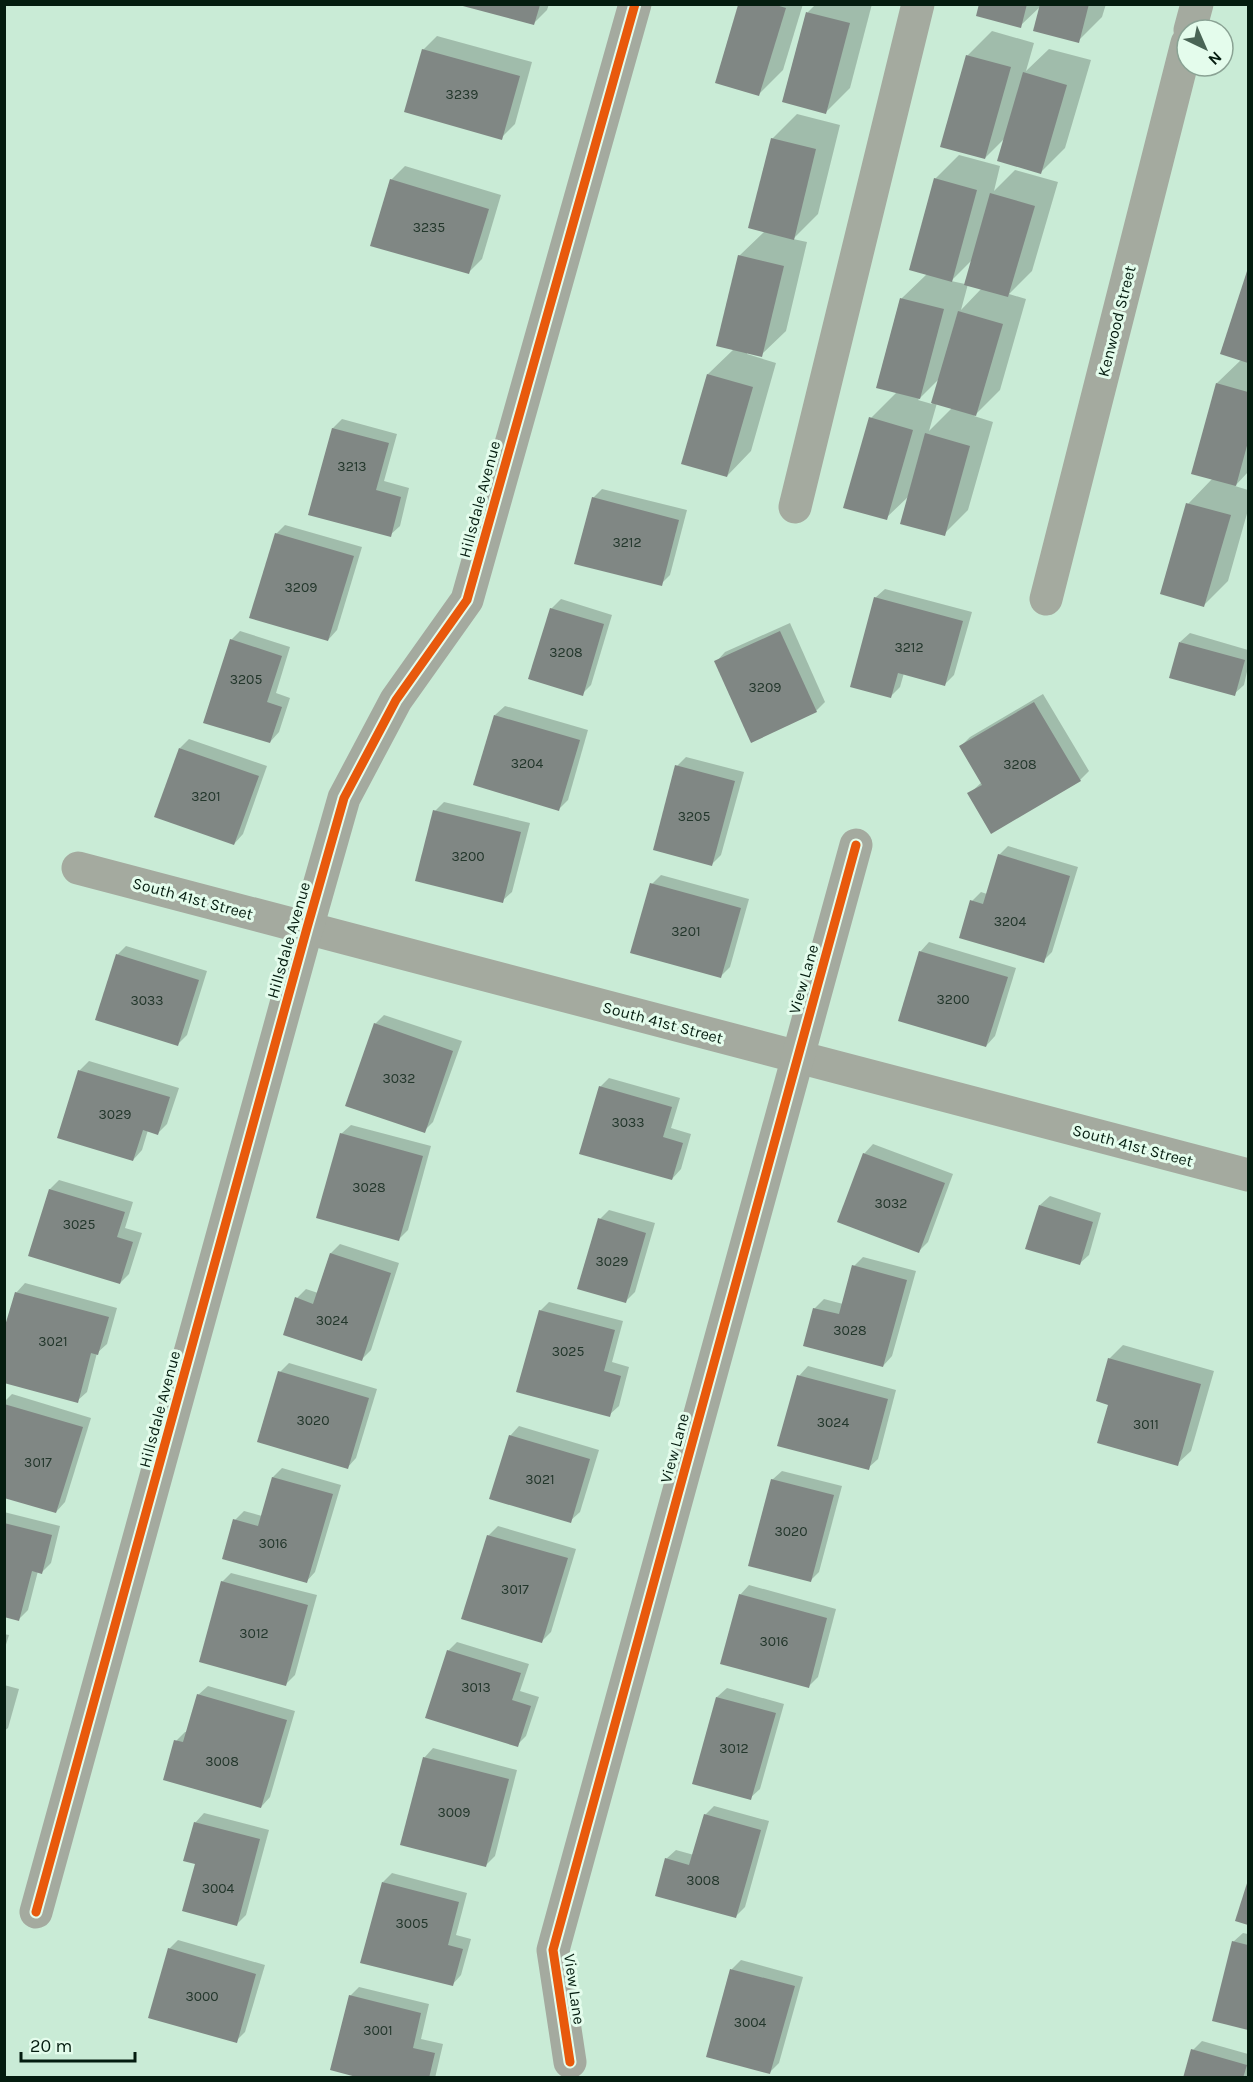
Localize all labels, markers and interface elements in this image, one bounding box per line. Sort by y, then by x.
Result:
north arrow [1175,18,1235,78]
text: N [1204,48,1226,69]
house number: 3239 [446,86,478,103]
house number: 3235 [413,219,445,236]
street label: Kenwood Street [1093,264,1139,379]
street label: Hillsdale Avenue [455,439,504,560]
house number: 3213 [337,458,367,475]
house number: 3212 [612,534,642,551]
house number: 3209 [285,579,317,596]
house number: 3212 [894,639,924,656]
house number: 3208 [549,644,583,661]
house number: 3205 [230,671,262,688]
house number: 3209 [749,679,781,696]
house number: 3204 [511,755,543,772]
house number: 3208 [1003,756,1037,773]
house number: 3201 [191,788,221,805]
house number: 3205 [678,808,710,825]
house number: 3200 [452,848,485,865]
street label: South 41st Street [131,873,255,924]
street label: Hillsdale Avenue [263,880,314,1001]
house number: 3204 [994,913,1026,930]
house number: 3201 [671,923,701,940]
street label: View Lane [784,942,822,1016]
house number: 3200 [937,991,970,1008]
house number: 3033 [130,992,164,1009]
street label: South 41st Street [601,997,725,1048]
house number: 3032 [383,1070,415,1087]
house number: 3029 [99,1106,131,1123]
house number: 3033 [611,1114,645,1131]
street label: South 41st Street [1071,1120,1195,1171]
house number: 3028 [352,1179,386,1196]
house number: 3032 [875,1195,907,1212]
house number: 3025 [63,1216,95,1233]
house number: 3029 [596,1253,628,1270]
house number: 3024 [316,1312,348,1329]
house number: 3028 [833,1322,867,1339]
house number: 3021 [38,1333,68,1350]
house number: 3025 [552,1343,584,1360]
street label: Hillsdale Avenue [135,1349,184,1470]
street label: View Lane [656,1411,693,1485]
house number: 3020 [297,1412,330,1429]
house number: 3024 [817,1414,849,1431]
house number: 3011 [1133,1416,1159,1433]
house number: 3017 [24,1454,52,1471]
house number: 3021 [525,1471,555,1488]
house number: 3020 [775,1523,808,1540]
house number: 3016 [258,1535,288,1552]
house number: 3017 [501,1581,529,1598]
house number: 3012 [239,1625,269,1642]
house number: 3016 [759,1633,789,1650]
house number: 3013 [461,1679,491,1696]
house number: 3012 [719,1740,749,1757]
house number: 3008 [205,1753,239,1770]
house number: 3009 [437,1804,471,1821]
house number: 3008 [686,1872,720,1889]
house number: 3004 [202,1880,235,1897]
house number: 3005 [396,1915,428,1932]
street label: View Lane [560,1952,589,2026]
house number: 3000 [185,1988,219,2005]
house number: 3004 [734,2014,767,2031]
house number: 3001 [363,2022,393,2039]
scale bar [21,2025,135,2063]
text: 20 m [30,2035,72,2057]

